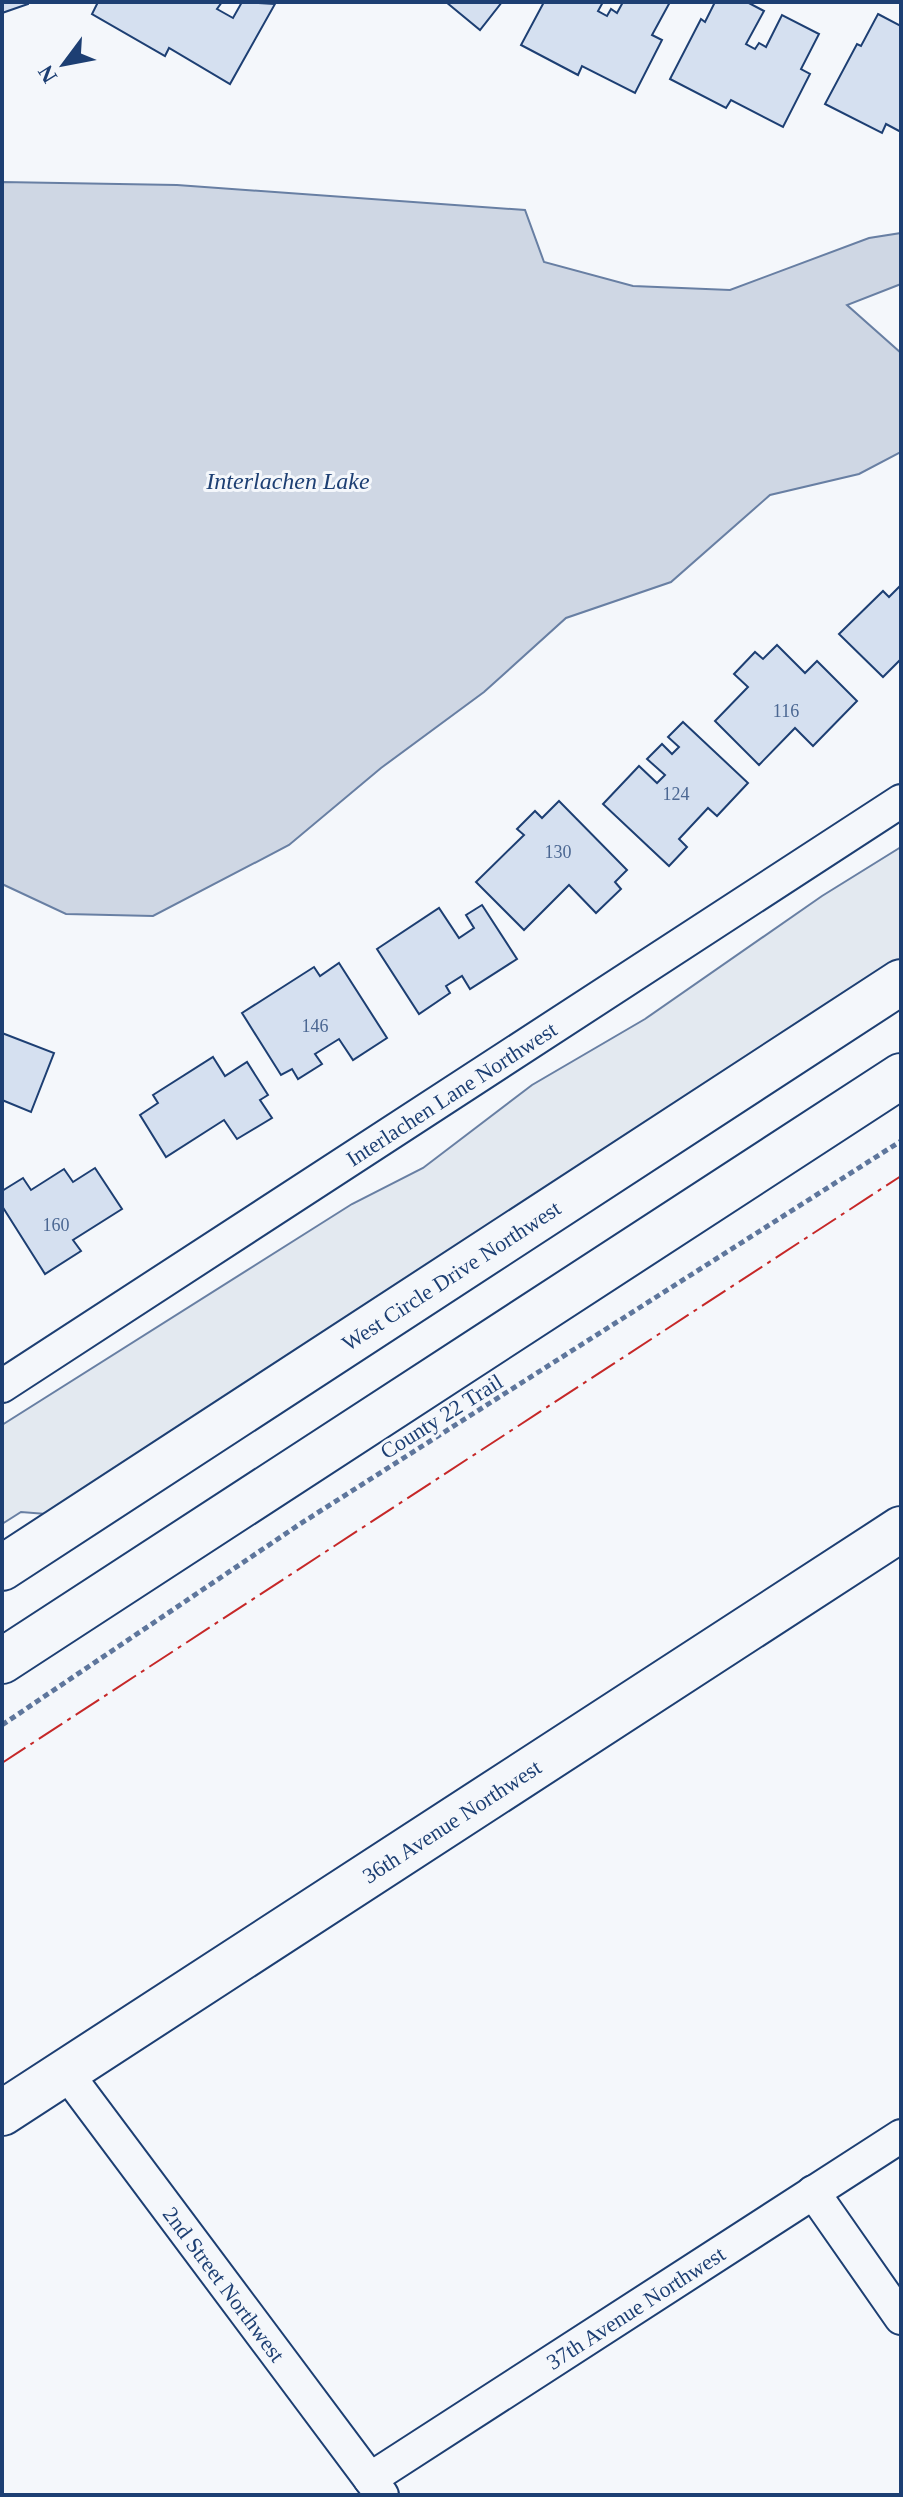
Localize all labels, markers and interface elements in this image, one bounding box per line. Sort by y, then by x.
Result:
north arrow [24,24,104,104]
text: N [33,61,62,88]
water label: Interlachen Lake [205,468,370,494]
house number: 116 [773,701,799,721]
house number: 124 [663,784,690,804]
house number: 130 [545,842,572,862]
house number: 146 [302,1016,329,1036]
street label: Interlachen Lane Northwest [342,1017,561,1172]
street label: West Circle Drive Northwest [337,1195,565,1356]
house number: 160 [43,1215,70,1235]
street label: County 22 Trail [376,1369,507,1464]
street label: 36th Avenue Northwest [358,1754,546,1888]
street label: 2nd Street Northwest [158,2202,290,2367]
street label: 37th Avenue Northwest [542,2241,730,2375]

